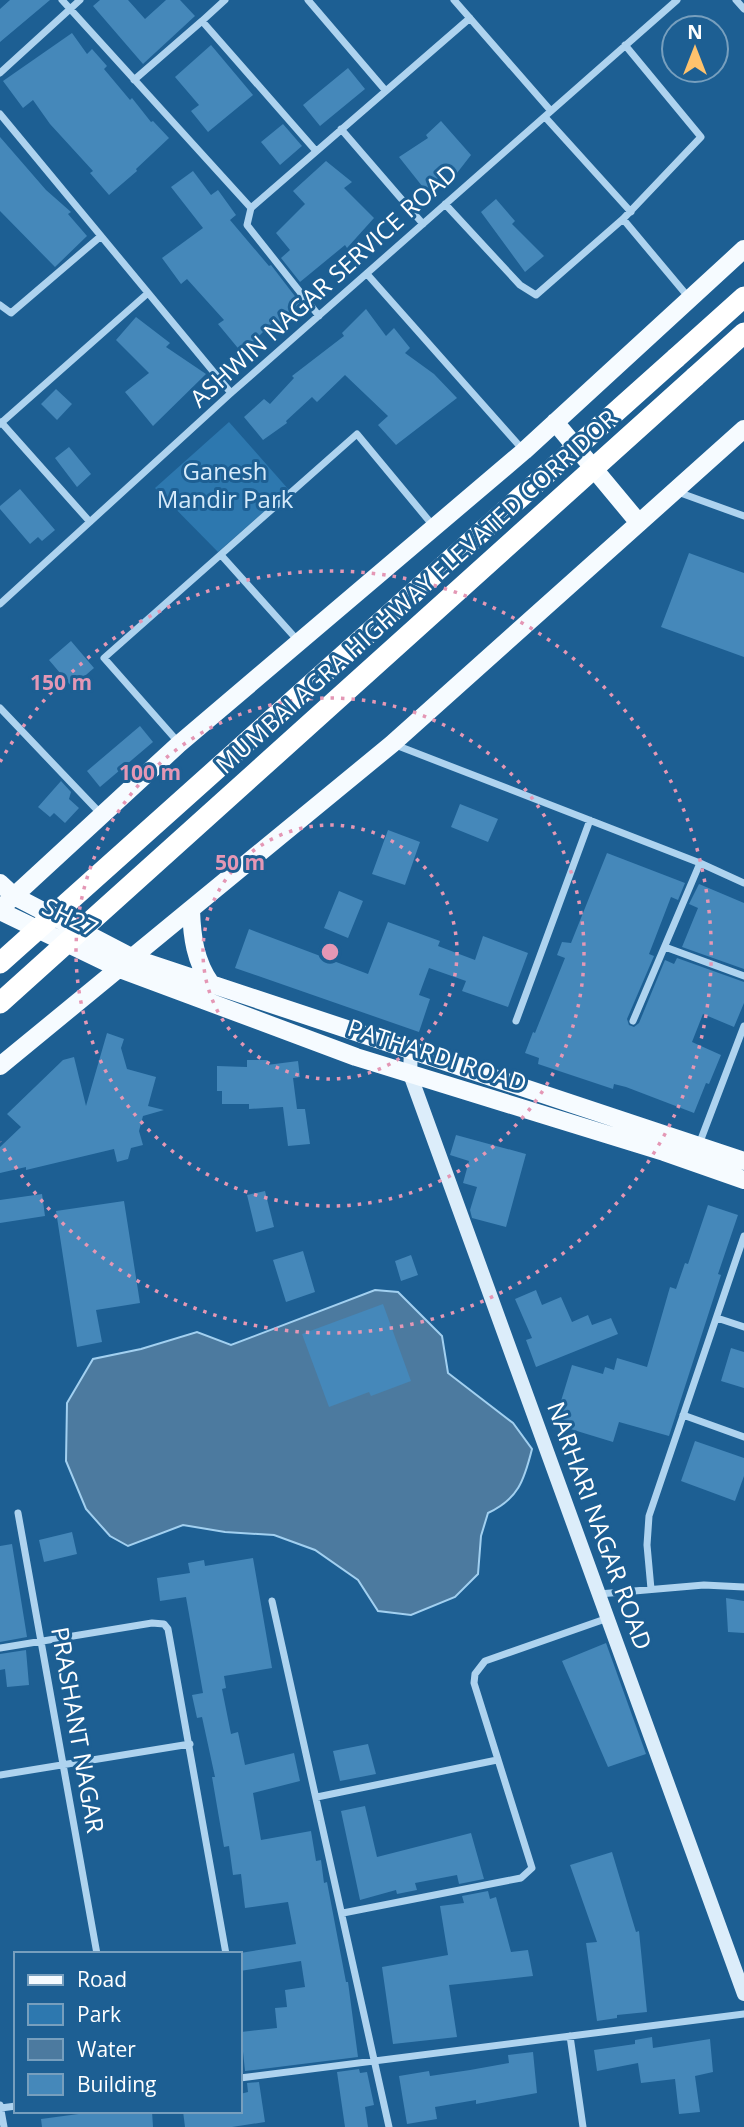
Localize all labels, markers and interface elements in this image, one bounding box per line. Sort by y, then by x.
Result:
north arrow [660,14,730,84]
text: N [687,19,703,45]
street label: ASHWIN NAGAR SERVICE ROAD [182,156,464,414]
street label: MUMBAI AGRA HIGHWAY ELEVATED CORRIDOR [208,401,624,780]
park label: Ganesh Mandir Park [157,454,294,515]
text: 150 m [30,668,92,696]
text: 100 m [119,758,181,786]
text: 50 m [215,848,265,876]
street label: SH27 [37,889,104,944]
centre of rings [318,940,342,964]
street label: PATHARDI ROAD [343,1010,531,1099]
street label: NARHARI NAGAR ROAD [540,1397,661,1654]
street label: PRASHANT NAGAR [44,1624,113,1836]
legend [14,1952,242,2113]
text: Road [77,1965,127,1993]
text: Park [77,2000,121,2028]
text: Water [77,2035,136,2063]
text: Building [77,2070,156,2098]

